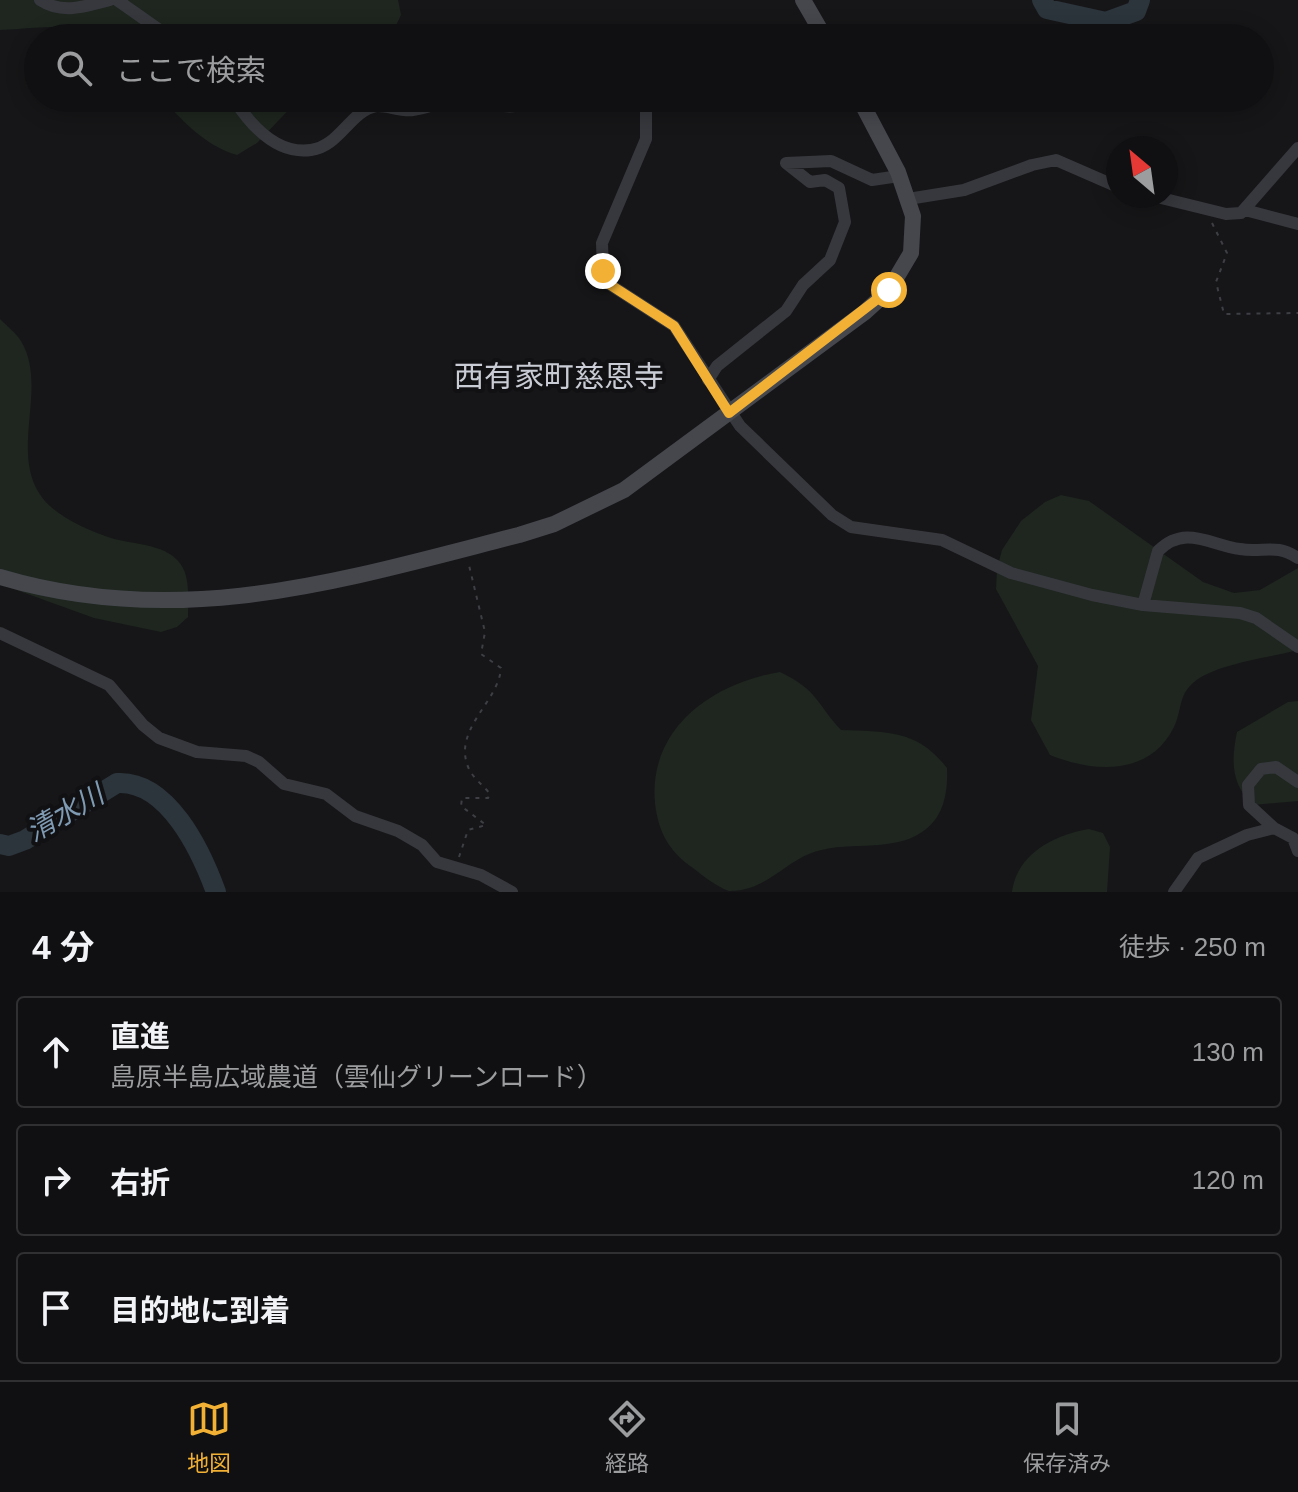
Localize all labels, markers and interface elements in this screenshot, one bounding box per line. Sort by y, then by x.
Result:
search box [24,24,1274,112]
icon: search [52,46,96,90]
text: ここで検索 [116,54,266,87]
north arrow [1106,136,1178,208]
route end [585,253,621,289]
route start [871,272,907,308]
district label: 西有家町慈恩寺 [454,360,664,393]
water label: 清水川 [21,777,112,847]
text: 4 分 [32,928,94,966]
text: 徒歩 · 250 m [1119,932,1266,962]
text: 直進 [110,1020,170,1053]
icon: ahead [34,1030,78,1074]
text: 130 m [1192,1037,1264,1067]
text: 島原半島広域農道（雲仙グリーンロード） [110,1062,603,1092]
icon: right [34,1158,78,1202]
text: 120 m [1192,1165,1264,1195]
text: 右折 [110,1166,170,1199]
icon: arrive [34,1286,78,1330]
text: 目的地に到着 [110,1294,290,1327]
tab: 地図 [187,1397,231,1477]
tab: 経路 [605,1397,649,1477]
tab: 保存済み [1023,1397,1111,1477]

